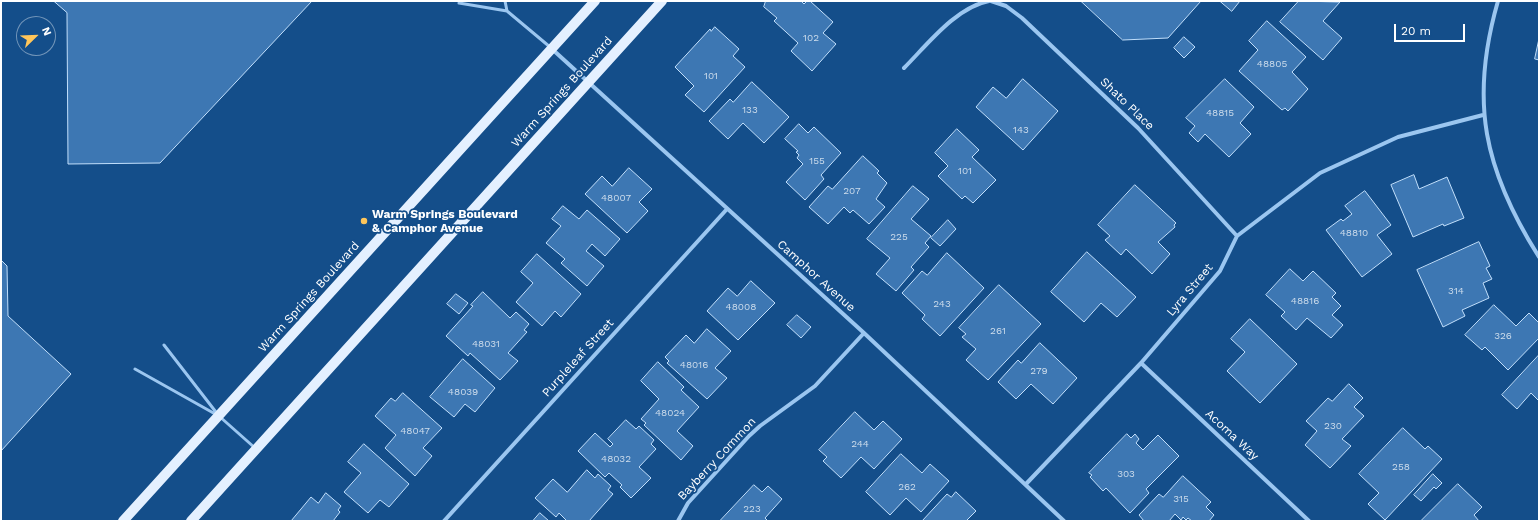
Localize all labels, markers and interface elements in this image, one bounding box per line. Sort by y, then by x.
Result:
north arrow [16,16,56,56]
scale bar [1396,16,1467,42]
text: 20 m [1401,24,1431,38]
text: N [39,25,54,38]
house number: 102 [803,32,819,44]
street label: Warm Springs Boulevard [509,34,615,150]
house number: 48805 [1257,58,1287,70]
house number: 101 [704,70,718,82]
street label: Shato Place [1097,75,1157,133]
house number: 133 [742,104,758,116]
house number: 48815 [1206,107,1234,119]
house number: 143 [1013,124,1029,136]
house number: 155 [809,155,825,167]
house number: 101 [958,165,972,177]
house number: 207 [843,185,861,197]
house number: 48007 [601,192,631,204]
place label: Warm Springs Boulevard & Camphor Avenue [372,207,518,235]
marker: Warm Springs Boulevard & Camphor Avenue [359,216,369,226]
house number: 48810 [1340,227,1368,239]
house number: 225 [890,231,908,243]
street label: Camphor Avenue [774,237,858,315]
street label: Warm Springs Boulevard [256,239,362,355]
street label: Lyra Street [1164,261,1216,319]
house number: 314 [1448,285,1464,297]
house number: 48816 [1291,295,1319,307]
house number: 243 [933,298,951,310]
house number: 48008 [726,301,756,313]
street label: Purpleleaf Street [539,316,617,400]
house number: 261 [990,325,1006,337]
house number: 326 [1494,330,1512,342]
house number: 48031 [472,338,500,350]
house number: 48016 [680,359,708,371]
house number: 279 [1030,365,1048,377]
house number: 48039 [448,386,478,398]
house number: 48024 [655,407,685,419]
street label: Acoma Way [1202,407,1262,463]
street label: Bayberry Common [675,415,759,503]
house number: 230 [1324,420,1342,432]
house number: 48047 [400,425,430,437]
house number: 244 [851,438,869,450]
house number: 48032 [601,453,631,465]
house number: 258 [1392,461,1410,473]
house number: 303 [1117,468,1135,480]
house number: 262 [898,481,916,493]
house number: 315 [1173,493,1189,505]
house number: 223 [743,503,761,515]

